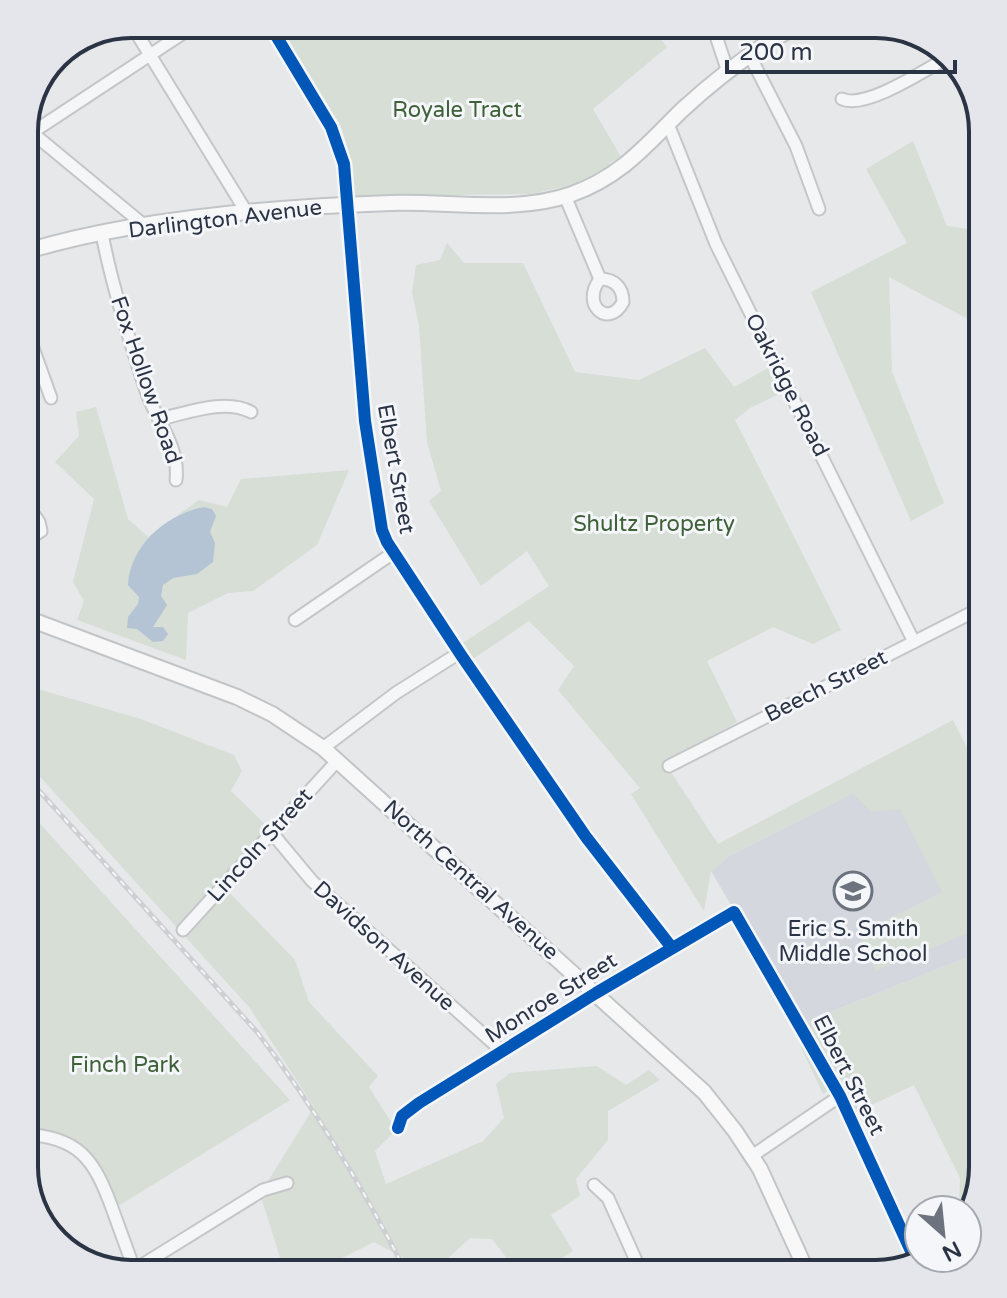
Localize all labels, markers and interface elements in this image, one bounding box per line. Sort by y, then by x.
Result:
scale bar [727,24,955,74]
text: 200 m [739,38,813,67]
park label: Royale Tract [392,97,522,123]
street label: Darlington Avenue [127,194,323,244]
street label: Fox Hollow Road [105,293,187,467]
street label: Oakridge Road [740,309,834,461]
street label: Elbert Street [372,402,420,536]
park label: Shultz Property [573,511,735,537]
street label: Beech Street [761,644,891,728]
street label: Lincoln Street [202,783,318,907]
street label: North Central Avenue [378,795,564,965]
school or university icon: Eric S. Smith Middle School [832,870,874,912]
street label: Davidson Avenue [308,876,460,1016]
place label: Eric S. Smith Middle School [779,916,927,967]
street label: Monroe Street [480,947,622,1049]
street label: Elbert Street [808,1011,890,1139]
park label: Finch Park [70,1052,180,1078]
north arrow [903,1194,983,1274]
text: N [938,1235,965,1267]

